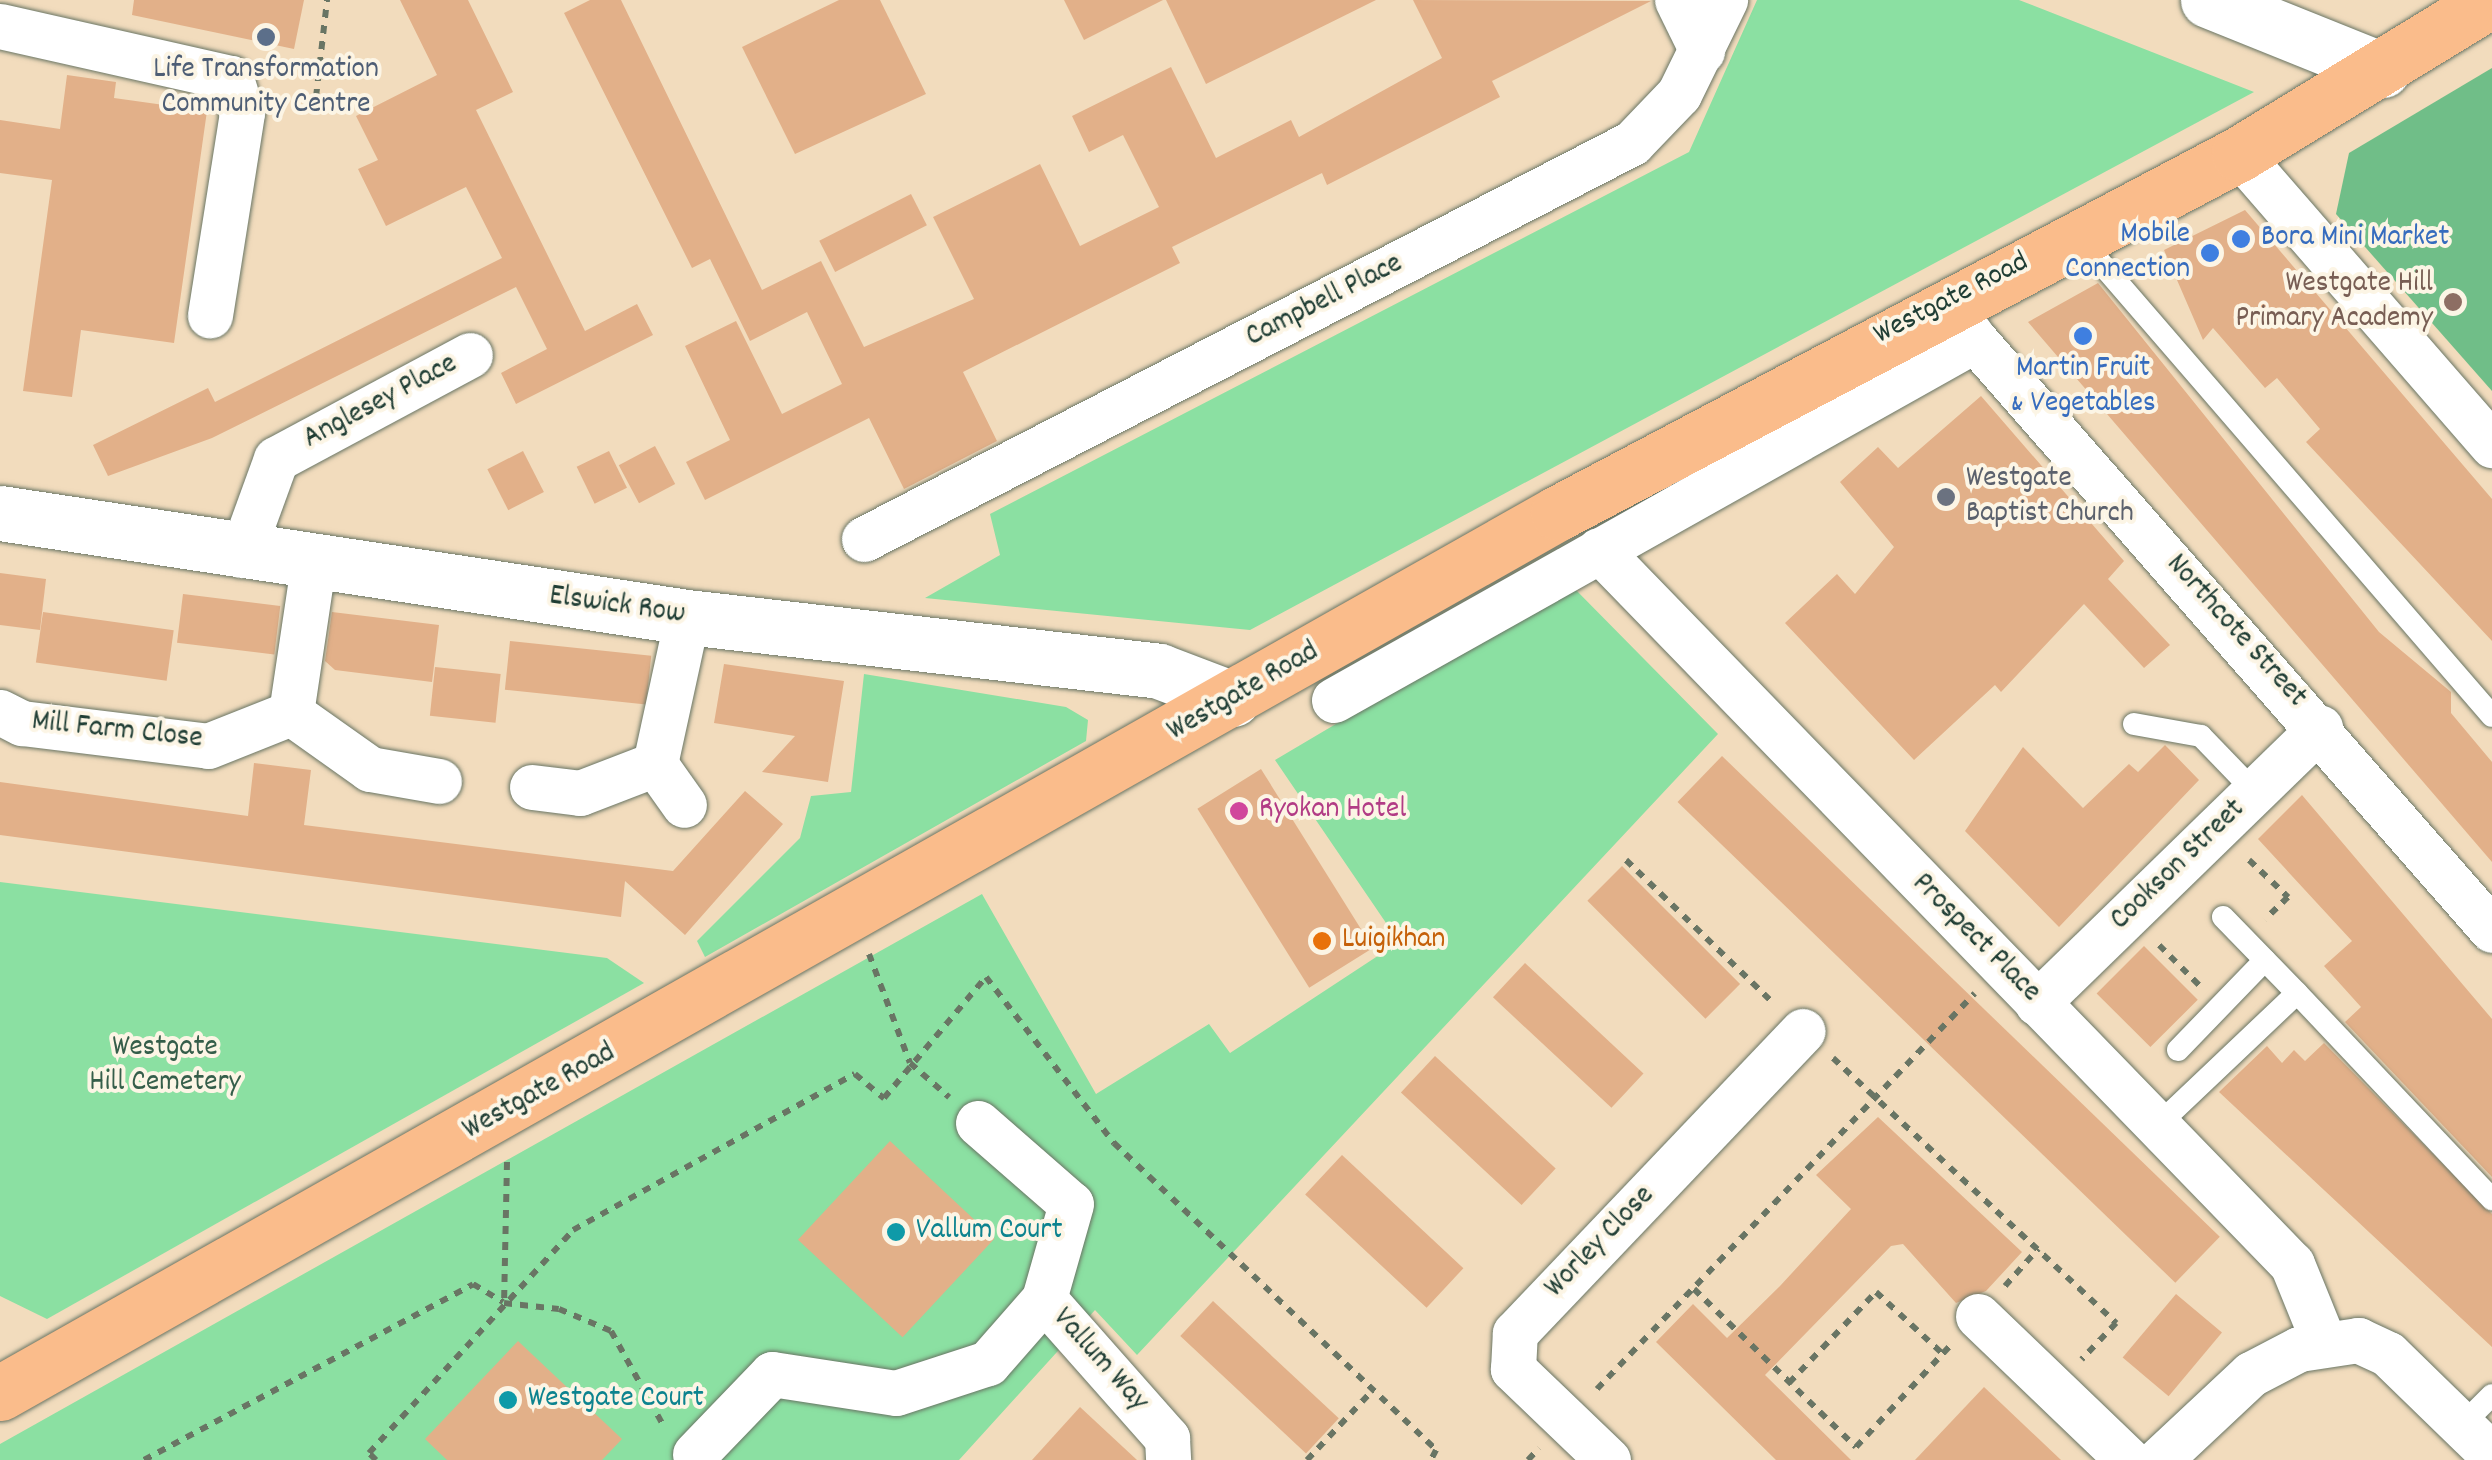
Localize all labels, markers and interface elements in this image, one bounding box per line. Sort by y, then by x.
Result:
marker: Life Transformation Community Centre [255,26,277,48]
place label: Life Transformation Community Centre [153,53,379,124]
place label: Mobile Connection [2065,218,2190,288]
place label: Bora Mini Market [2261,221,2449,257]
marker: Bora Mini Market [2230,228,2252,250]
marker: Mobile Connection [2199,242,2221,264]
street label: Westgate Road [1869,246,2035,354]
street label: Campbell Place [1241,247,1409,357]
place label: Westgate Hill Primary Academy [2235,267,2433,338]
marker: Westgate Hill Primary Academy [2442,291,2464,313]
marker: Martin Fruit & Vegetables [2072,325,2094,347]
street label: Anglesey Place [298,348,464,458]
place label: Martin Fruit & Vegetables [2010,352,2156,422]
place label: Westgate Baptist Church [1966,462,2134,532]
marker: Westgate Baptist Church [1935,486,1957,508]
street label: Northcote Street [2157,548,2313,716]
street label: Elswick Row [547,580,687,634]
street label: Westgate Road [1162,635,1326,751]
street label: Mill Farm Close [30,705,204,759]
place label: Ryokan Hotel [1259,793,1406,829]
street label: Cookson Street [2104,793,2254,939]
marker: Ryokan Hotel [1228,800,1250,822]
street label: Prospect Place [1903,867,2047,1011]
place label: Luigikhan [1342,923,1445,959]
marker: Luigikhan [1311,930,1333,952]
park label: Westgate Hill Cemetery [89,1031,241,1102]
street label: Westgate Road [458,1036,622,1150]
street label: Worley Close [1539,1179,1663,1307]
place label: Vallum Court [916,1214,1062,1250]
marker: Vallum Court [885,1221,907,1243]
street label: Vallum Way [1043,1302,1155,1420]
place label: Westgate Court [528,1382,704,1418]
marker: Westgate Court [497,1389,519,1411]

